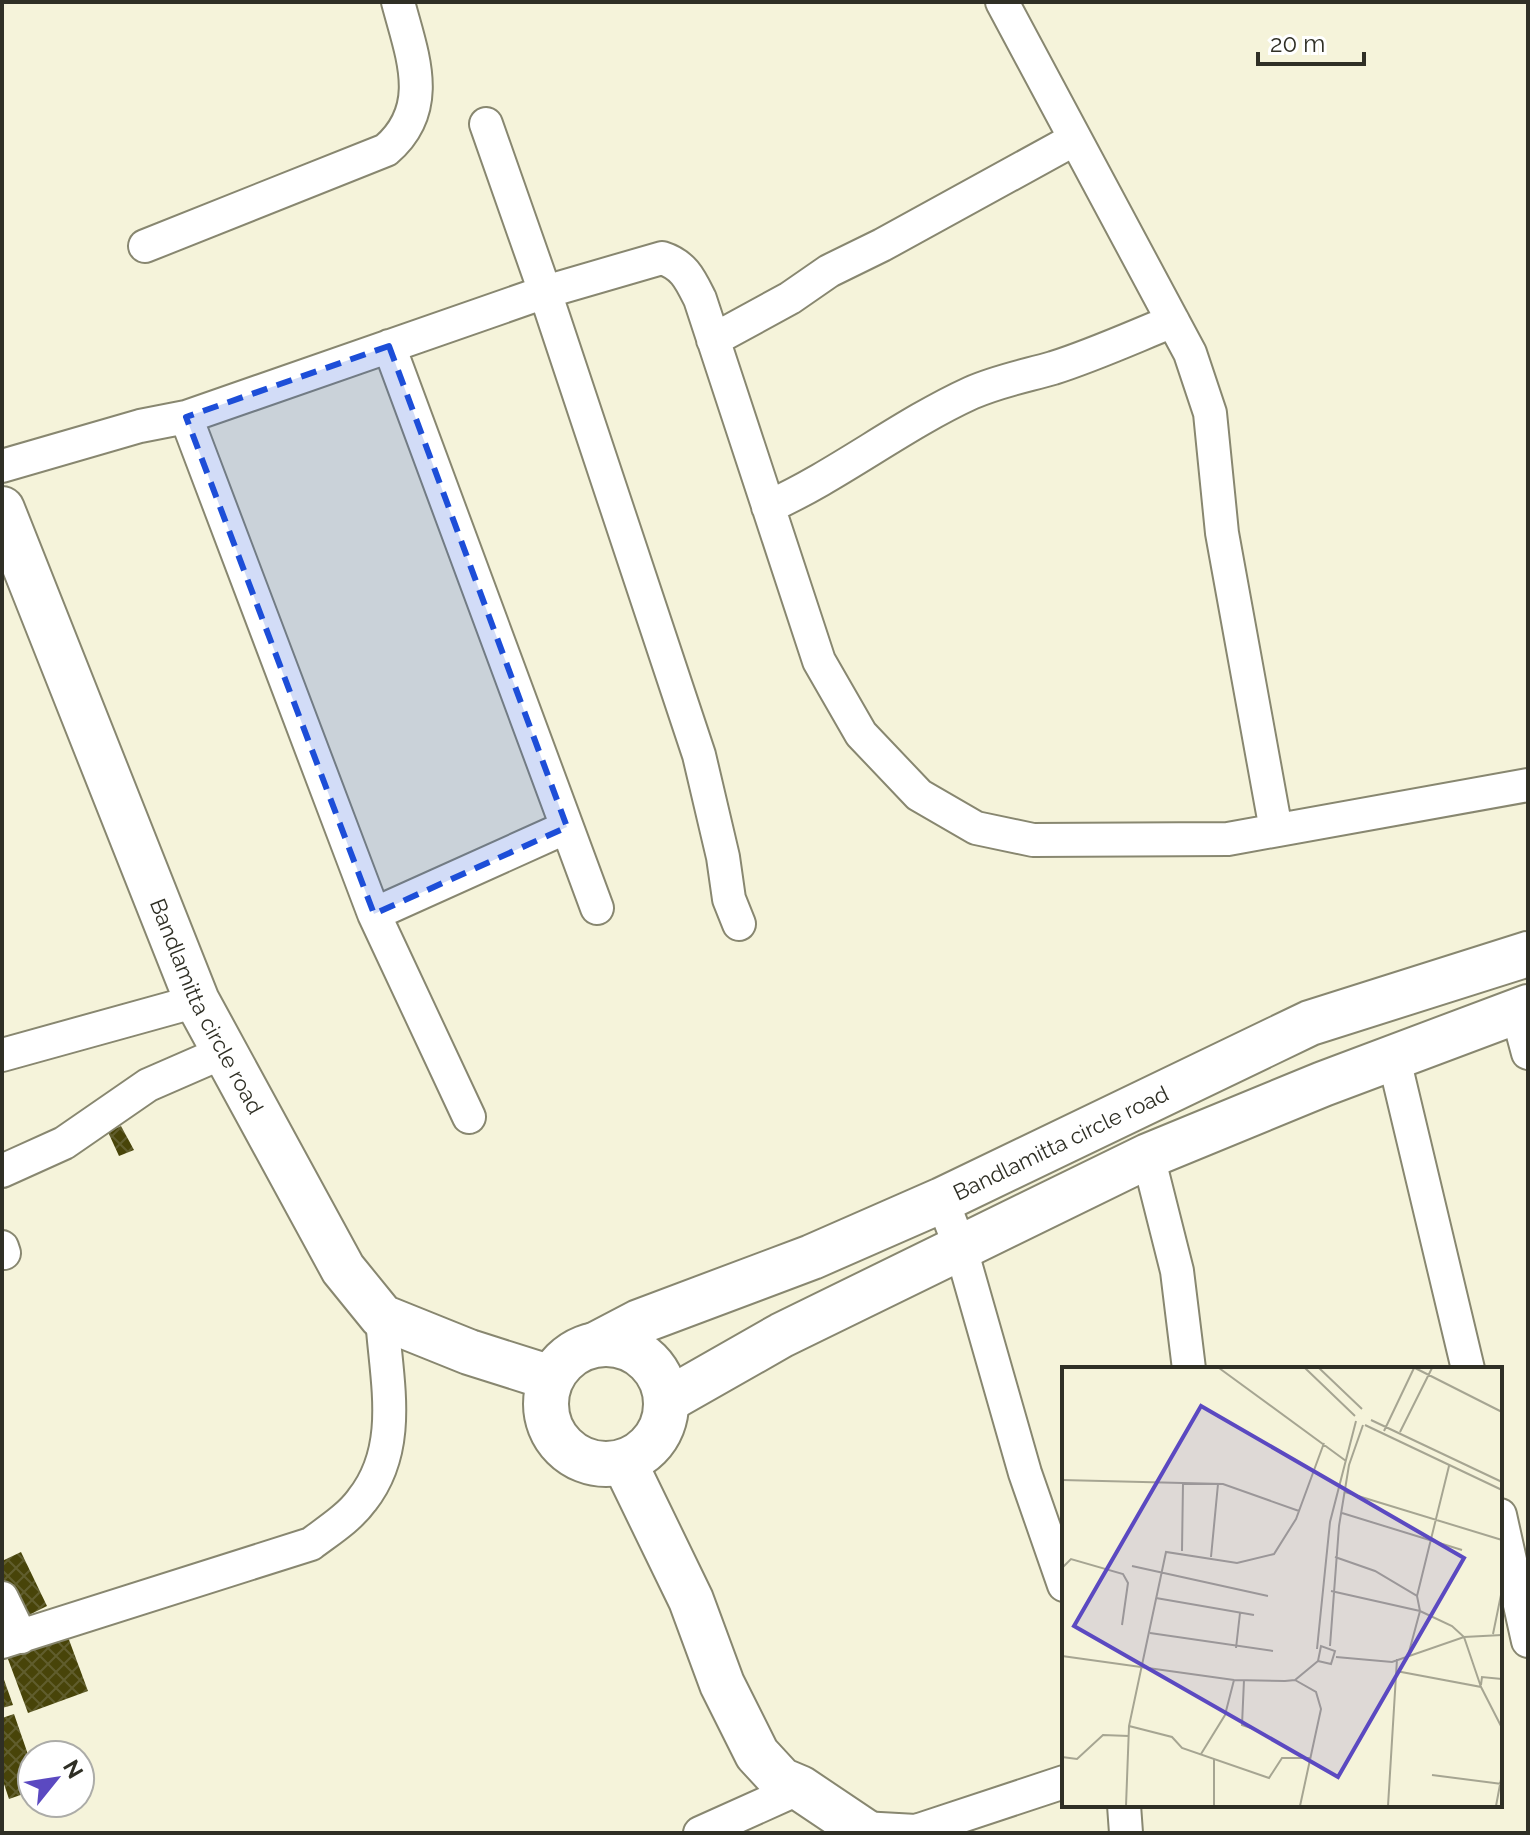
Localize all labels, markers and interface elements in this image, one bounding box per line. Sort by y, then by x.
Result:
scale bar [1258,16,1364,66]
text: 20 m [1270,29,1325,58]
street label: Bandlamitta circle road [145,895,269,1118]
street label: Bandlamitta circle road [949,1080,1173,1206]
inset map [1062,1367,1502,1807]
north arrow [16,1739,96,1819]
text: N [58,1755,89,1783]

